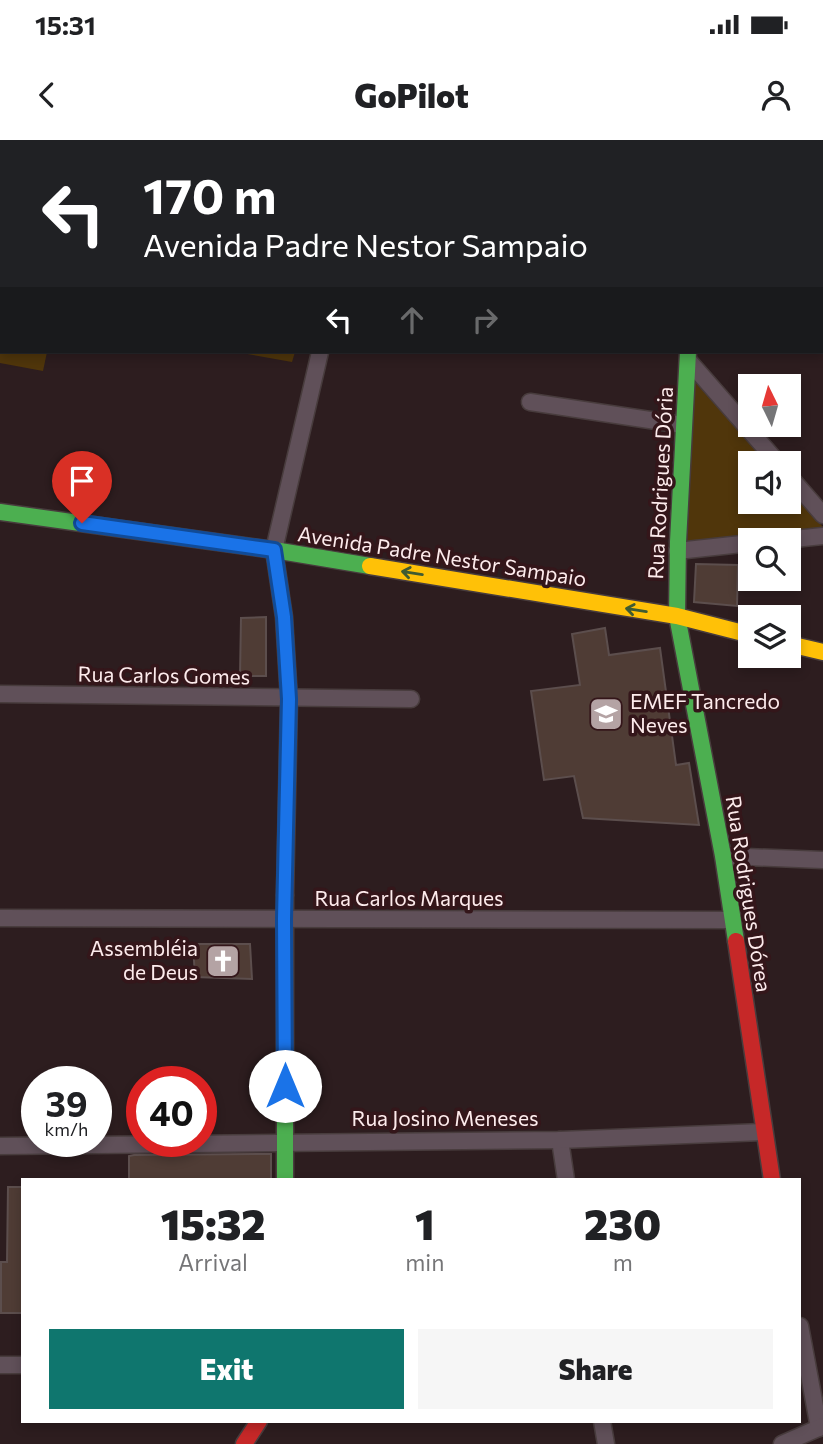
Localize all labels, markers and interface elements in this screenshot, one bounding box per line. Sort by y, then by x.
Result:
text: 15:31 [35,9,96,40]
text: GoPilot [354,75,469,115]
icon: back [28,76,66,114]
icon: person [757,76,795,114]
text: 170 m [143,164,276,224]
icon: left [28,168,119,259]
text: Avenida Padre Nestor Sampaio [143,224,588,264]
icon: left [320,301,358,339]
icon: ahead [393,301,431,339]
icon: right [466,301,504,339]
north arrow [738,374,802,438]
map controls [738,374,801,668]
street label: Rua Rodrigues Dória [642,386,677,580]
pin [52,451,112,523]
button: sound [738,451,801,514]
icon: arrive [63,462,101,500]
street label: Avenida Padre Nestor Sampaio [296,520,588,591]
button: search [738,528,801,591]
one-way arrow [401,566,424,579]
one-way arrow [625,603,648,616]
button: layers [738,605,801,668]
street label: Rua Carlos Gomes [78,660,251,689]
place label: EMEF Tancredo Neves [630,688,780,737]
school or university icon: EMEF Tancredo Neves [587,695,625,733]
street label: Rua Rodrigues Dórea [722,794,777,994]
street label: Rua Carlos Marques [314,885,504,910]
place label: Assembléia de Deus [90,935,198,984]
church icon: Assembléia de Deus [204,942,242,980]
position arrow [248,1049,322,1123]
speed limit sign: 40 [126,1066,217,1157]
text: 39 [46,1081,87,1124]
street label: Rua Josino Meneses [351,1105,539,1130]
text: km/h [45,1118,88,1140]
text: 15:32 [161,1197,265,1249]
text: 1 [415,1197,435,1249]
text: 230 [584,1197,661,1249]
text: Arrival [178,1248,248,1276]
text: min [405,1248,444,1276]
text: m [613,1248,633,1276]
button: Exit [49,1329,404,1409]
button: Share [418,1329,773,1409]

